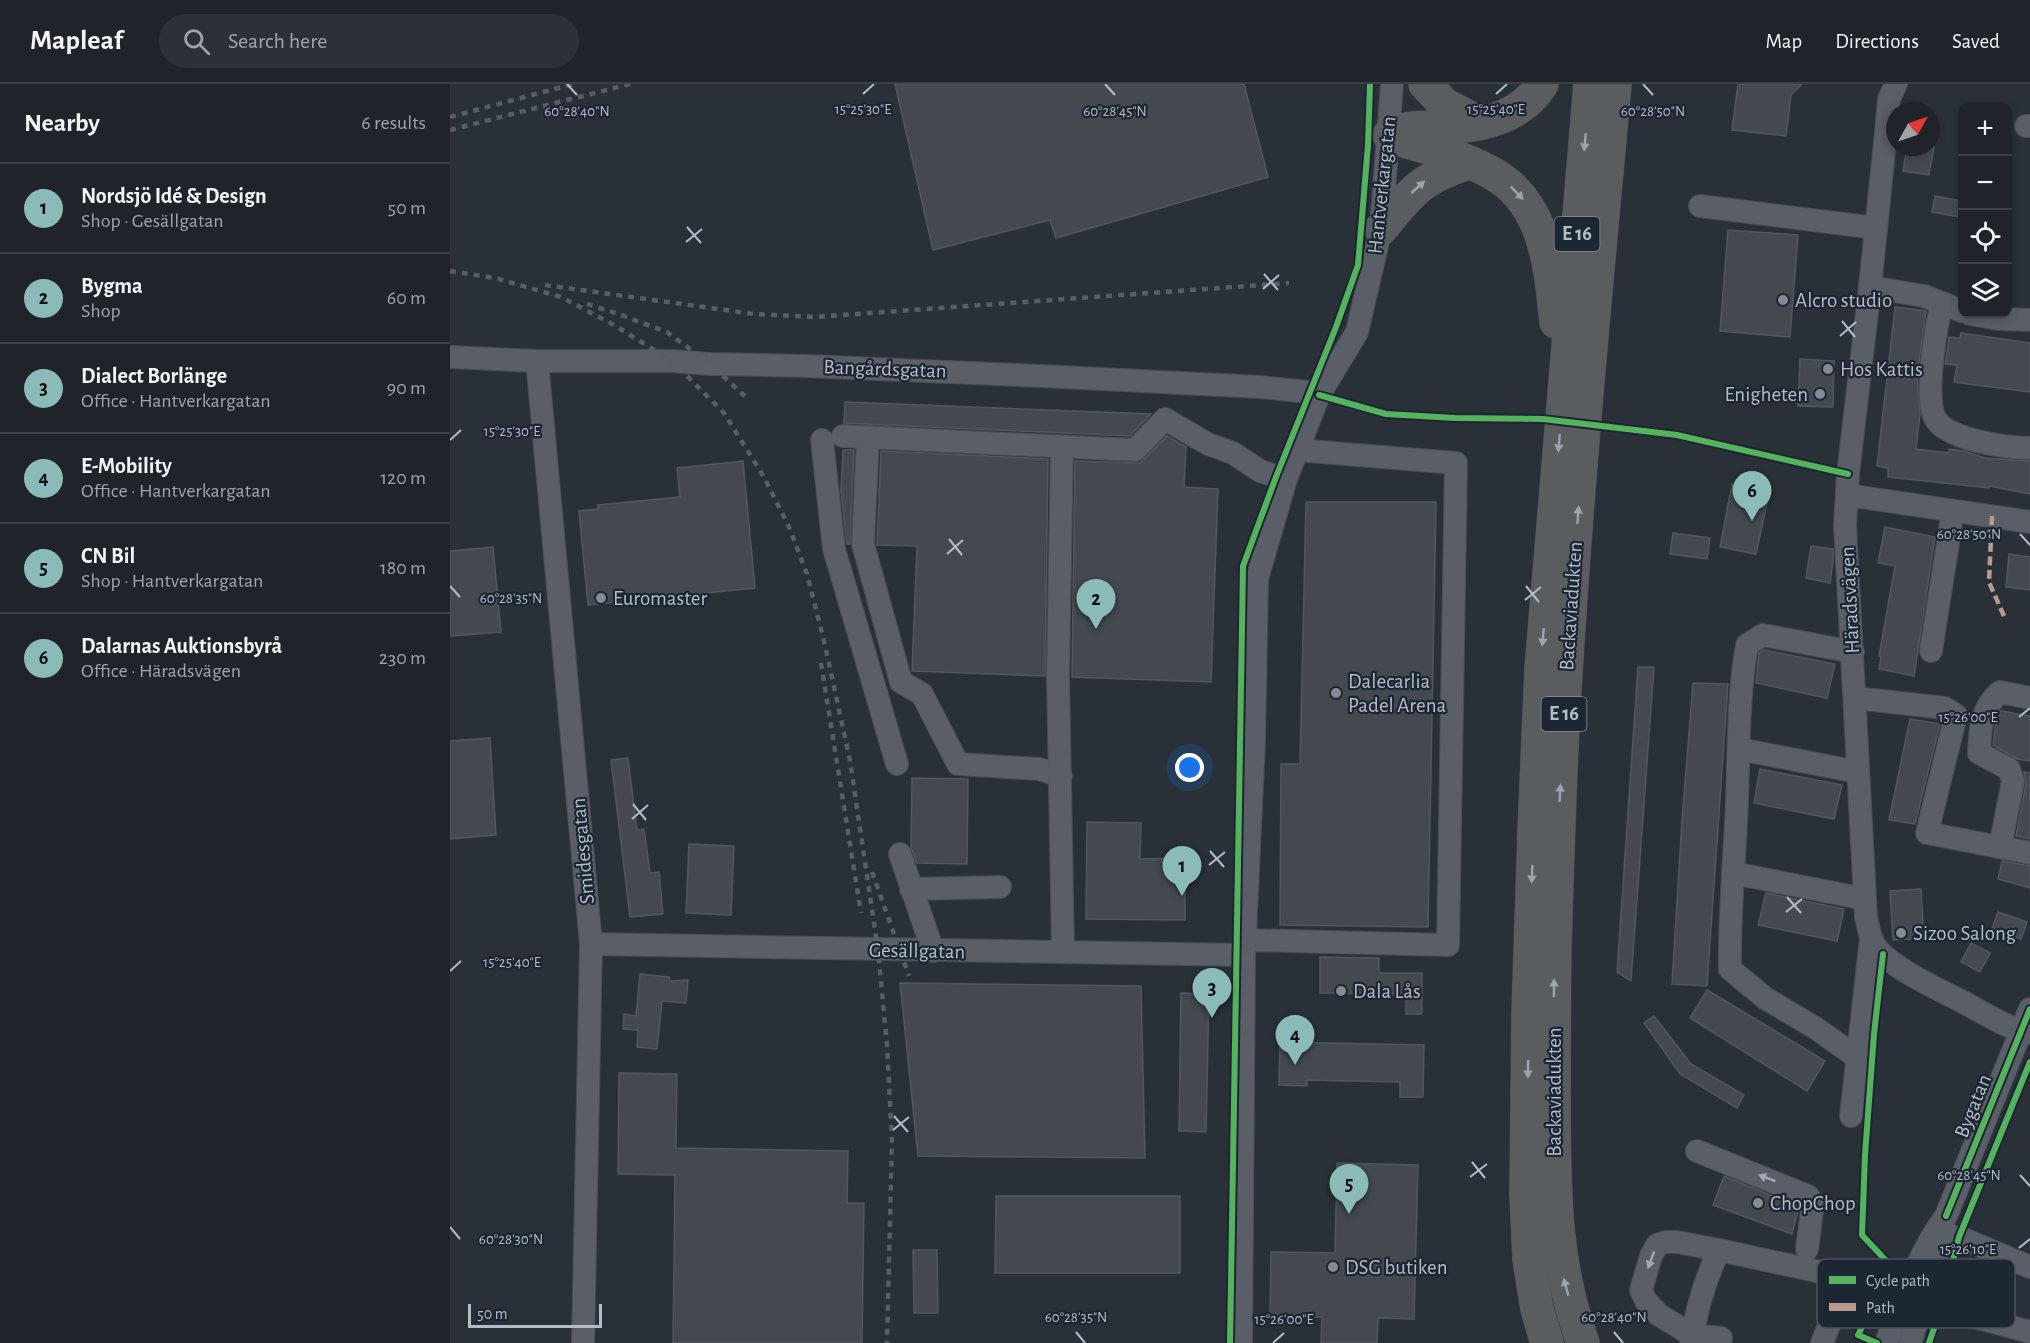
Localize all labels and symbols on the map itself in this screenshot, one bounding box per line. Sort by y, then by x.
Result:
text: 15°25'30"E [835,102,891,117]
text: 15°25'40"E [1467,102,1525,117]
north arrow [1886,102,1940,156]
text: 60°28'40"N [544,104,610,119]
text: 60°28'45"N [1083,104,1147,119]
text: 60°28'50"N [1621,104,1685,119]
street label: Hantverkargatan [1364,115,1400,255]
one-way arrow [1580,133,1590,152]
one-way arrow [1411,180,1426,194]
one-way arrow [1509,186,1523,200]
road number: E 16 [1554,217,1600,251]
place label: Alcro studio [1795,290,1892,311]
marker: Alcro studio [1776,293,1790,307]
street label: Bangårdsgatan [823,356,947,382]
place label: Hos Kattis [1840,359,1923,380]
marker: Hos Kattis [1821,362,1835,376]
place label: Enigheten [1724,384,1808,405]
marker: Enigheten [1813,387,1827,401]
text: 15°25'30"E [484,424,540,439]
one-way arrow [1554,433,1564,452]
pin: 6 [1732,472,1772,521]
one-way arrow [1573,505,1583,524]
text: 60°28'50"N [1937,527,2001,542]
street label: Backaviadukten [1556,541,1586,671]
street label: Häradsvägen [1837,546,1863,654]
pin: 2 [1076,580,1116,629]
place label: Euromaster [613,588,707,609]
text: 60°28'35"N [480,591,542,606]
marker: Euromaster [594,591,608,605]
one-way arrow [1539,628,1548,647]
place label: Dalecarlia Padel Arena [1348,671,1446,716]
marker: Dalecarlia Padel Arena [1329,686,1343,700]
road number: E 16 [1542,697,1586,731]
text: 15°26'00"E [1938,710,1998,725]
your location [1175,753,1204,782]
one-way arrow [1556,783,1565,802]
street label: Smidesgatan [568,797,598,905]
pin: 1 [1162,846,1202,896]
one-way arrow [1528,865,1537,884]
place label: Sizoo Salong [1913,923,2017,944]
marker: Sizoo Salong [1894,926,1908,940]
street label: Gesällgatan [869,940,965,962]
text: 15°25'40"E [483,955,541,970]
pin: 3 [1192,968,1232,1018]
one-way arrow [1549,978,1559,997]
place label: Dala Lås [1353,981,1421,1002]
marker: Dala Lås [1334,984,1348,998]
pin: 4 [1276,1016,1314,1065]
street label: Backaviadukten [1544,1027,1565,1157]
one-way arrow [1523,1060,1533,1079]
street label: Bygatan [1951,1071,1995,1141]
pin: 5 [1330,1164,1368,1214]
text: 60°28'45"N [1937,1168,2001,1183]
one-way arrow [1757,1173,1775,1183]
place label: ChopChop [1770,1193,1856,1214]
marker: ChopChop [1751,1196,1765,1210]
text: 60°28'30"N [479,1232,543,1247]
text: 15°26'10"E [1940,1242,1996,1257]
one-way arrow [1646,1251,1655,1269]
place label: DSG butiken [1345,1257,1448,1278]
legend [1817,1259,2015,1328]
marker: DSG butiken [1326,1260,1340,1274]
text: Cycle path [1866,1273,1930,1290]
one-way arrow [1561,1278,1570,1296]
text: Path [1866,1300,1895,1316]
scale bar [468,1301,602,1328]
text: 60°28'35"N [1045,1310,1107,1325]
text: 60°28'40"N [1581,1310,1647,1325]
text: 15°26'00"E [1254,1312,1314,1327]

